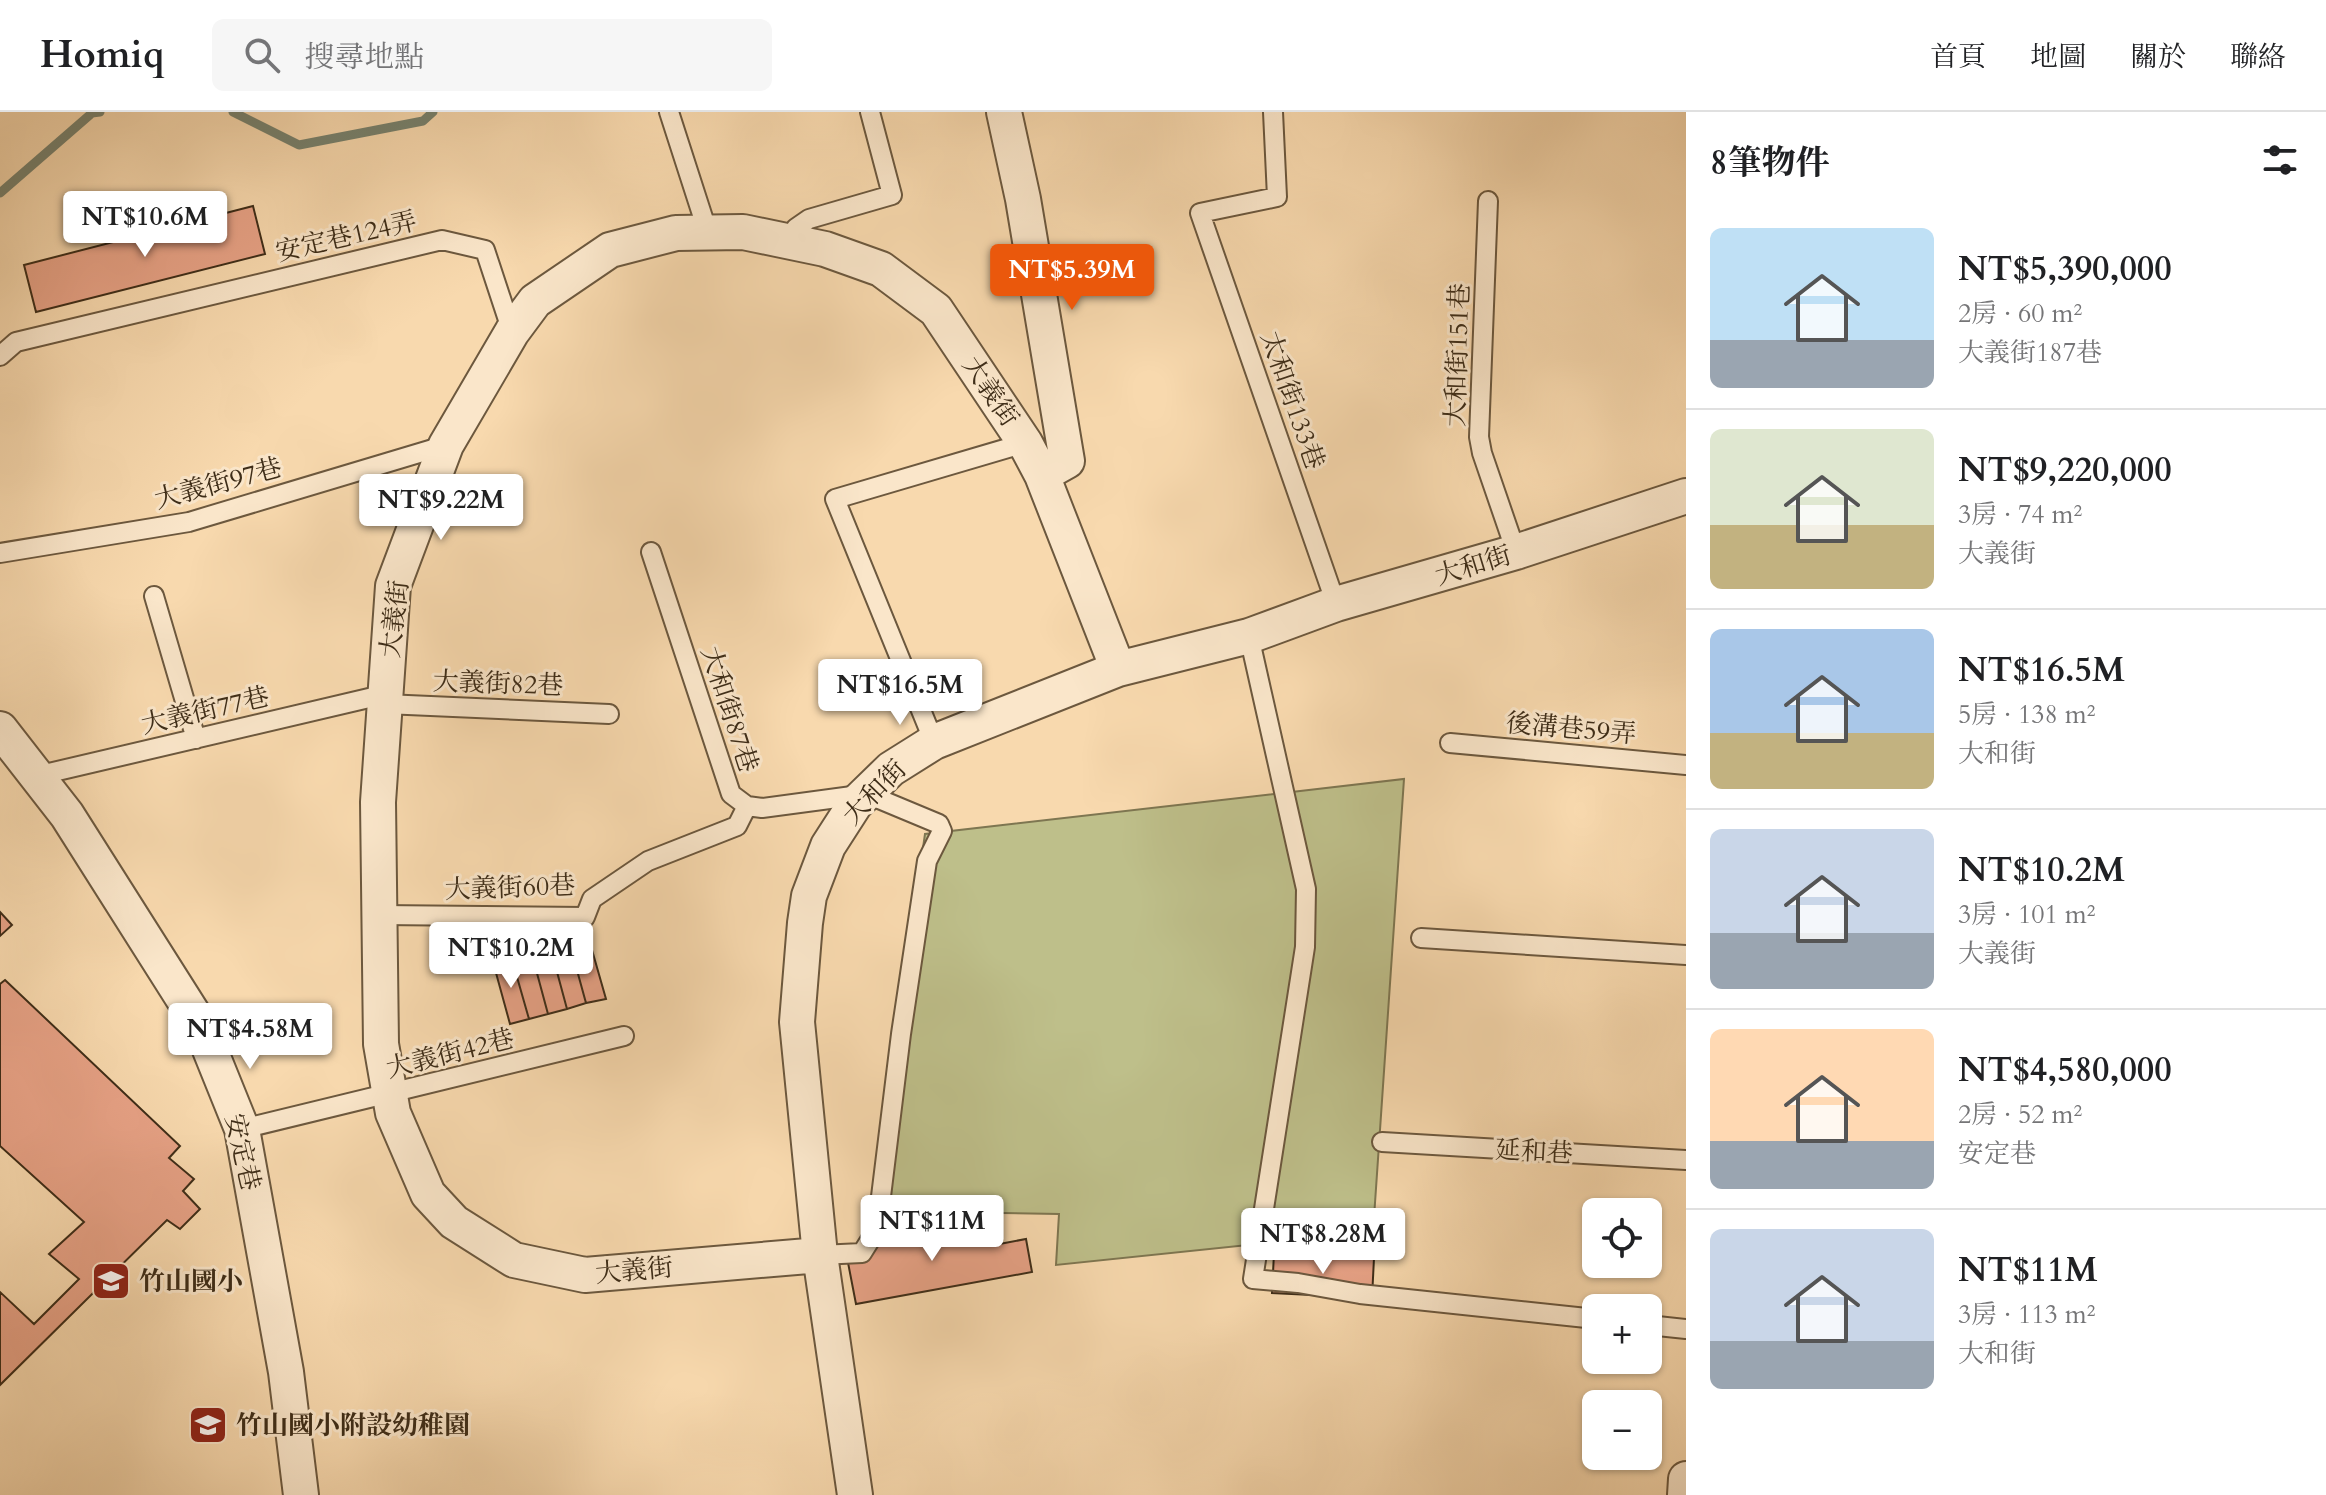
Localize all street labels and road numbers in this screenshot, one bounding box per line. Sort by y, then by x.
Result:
street label: 安定巷124弄 [272,203,420,270]
street label: 大和街151巷 [1437,282,1478,428]
street label: 太和街133巷 [1253,326,1333,474]
street label: 大義街 [954,349,1027,433]
street label: 大義街97巷 [151,450,286,517]
street label: 大和街 [1431,537,1516,594]
street label: 大義街 [372,578,417,660]
street label: 大和街87巷 [693,642,766,777]
street label: 大義街82巷 [432,664,564,703]
street label: 大義街77巷 [138,679,273,742]
street label: 後溝巷59弄 [1504,705,1638,752]
street label: 大和街 [835,752,914,833]
street label: 大義街60巷 [444,868,576,907]
street label: 大義街42巷 [383,1021,518,1086]
street label: 安定巷 [217,1110,268,1194]
street label: 延和巷 [1494,1132,1574,1171]
street label: 大義街 [594,1250,674,1291]

